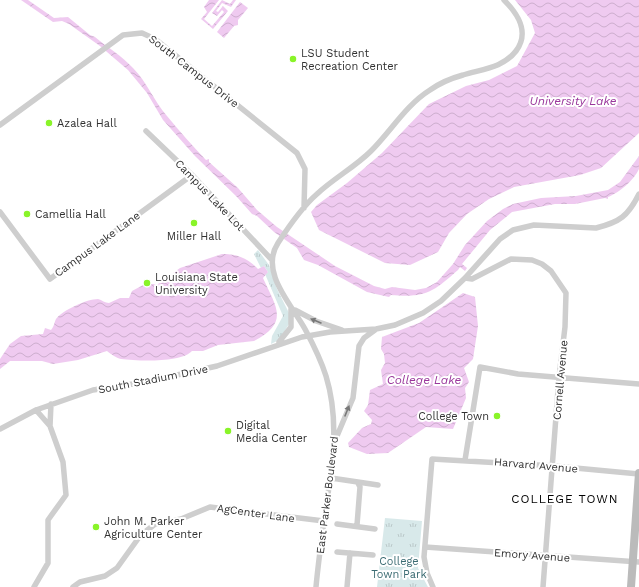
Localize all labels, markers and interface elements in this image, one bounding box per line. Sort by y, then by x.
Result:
street label: South Campus Drive [146,32,241,111]
place label: LSU Student Recreation Center [301,47,399,73]
marker: LSU Student Recreation Center [288,54,298,64]
water label: University Lake [529,94,617,108]
place label: Azalea Hall [57,117,117,130]
marker: Azalea Hall [44,118,54,128]
street label: Campus Lake Lot [172,157,247,234]
place label: Camellia Hall [35,208,107,221]
marker: Camellia Hall [22,209,32,219]
street label: Campus Lake Lane [52,209,143,280]
marker: Miller Hall [189,218,199,228]
place label: Miller Hall [167,230,222,243]
place label: Louisiana State University [155,271,238,297]
marker: Louisiana State University [142,278,152,288]
one-way arrow [311,318,322,324]
street label: Cornell Avenue [551,339,570,421]
street label: South Stadium Drive [97,362,209,397]
water label: College Lake [387,373,462,387]
one-way arrow [345,405,351,417]
place label: College Town [418,410,489,423]
marker: College Town [492,411,502,421]
place label: Digital Media Center [236,419,308,445]
marker: Digital Media Center [223,426,233,436]
street label: East Parker Boulevard [314,436,341,555]
street label: Harvard Avenue [494,455,578,476]
district label: COLLEGE TOWN [511,492,619,506]
street label: AgCenter Lane [216,502,296,525]
place label: John M. Parker Agriculture Center [104,515,203,541]
marker: John M. Parker Agriculture Center [91,522,101,532]
street label: Emory Avenue [493,546,570,565]
park label: College Town Park [371,555,427,581]

